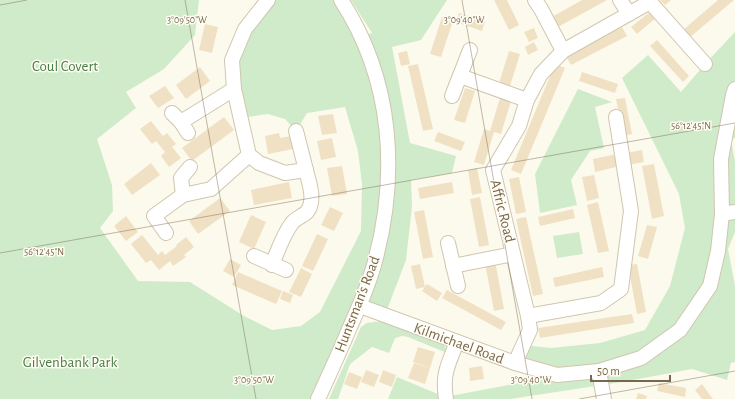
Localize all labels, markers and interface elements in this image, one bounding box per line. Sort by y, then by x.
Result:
text: 3°09'50"W [167,15,207,25]
text: 3°09'40"W [444,15,484,25]
park label: Coul Covert [32,59,98,74]
text: 56°12'45"N [671,121,711,131]
street label: Affric Road [487,178,518,244]
text: 56°12'45"N [24,247,64,257]
street label: Huntsman's Road [332,254,383,354]
street label: Kilmichael Road [412,320,506,367]
park label: Gilvenbank Park [23,355,117,370]
scale bar [591,357,670,383]
text: 50 m [597,365,620,377]
text: 3°09'50"W [234,375,274,385]
text: 3°09'40"W [511,375,551,385]

